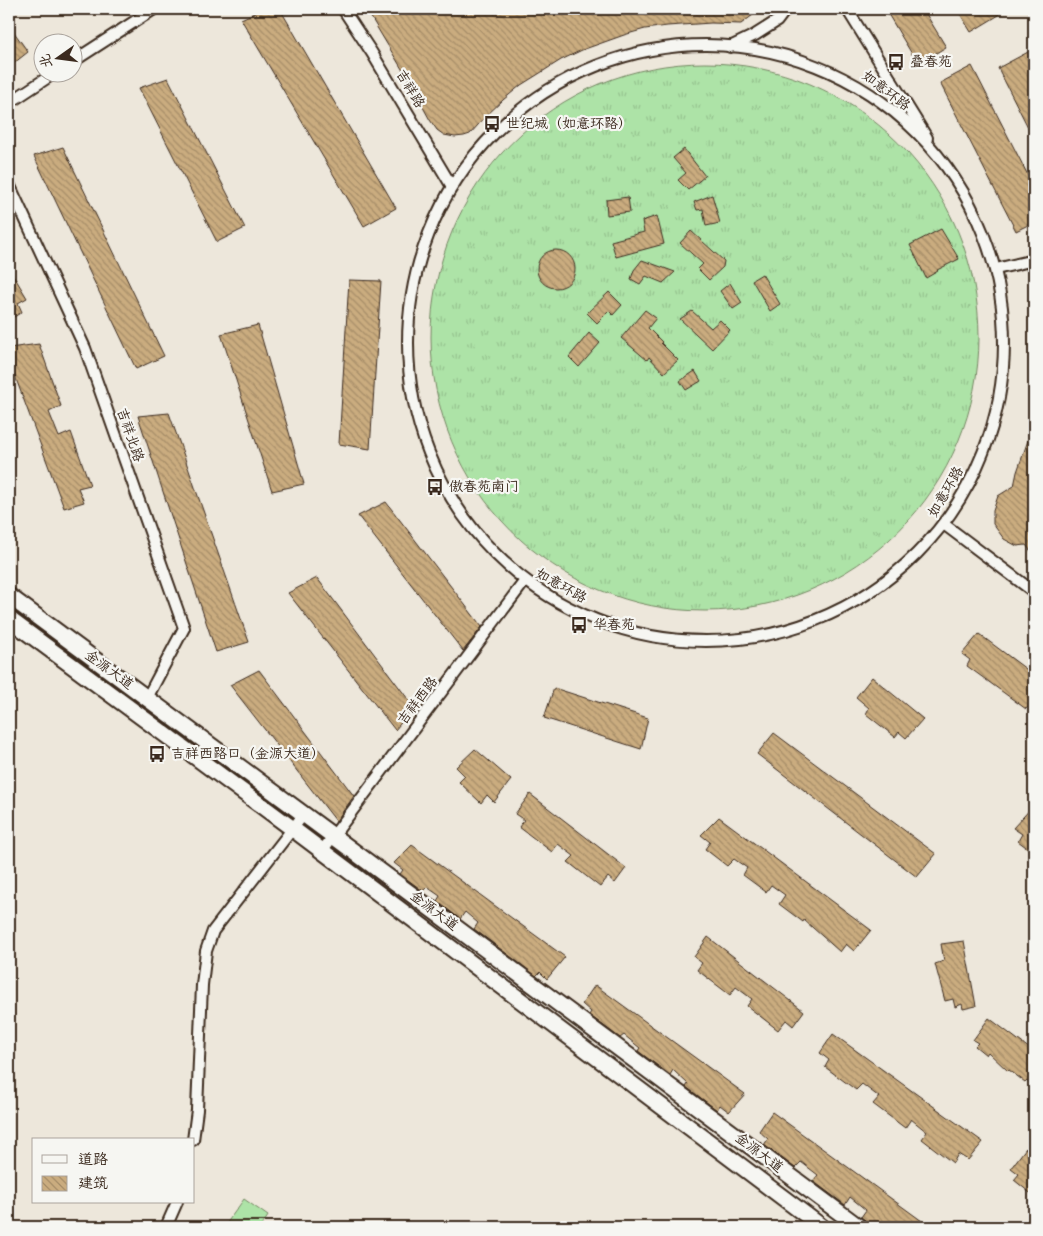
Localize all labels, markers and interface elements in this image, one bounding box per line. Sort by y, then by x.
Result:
north arrow [32,32,82,82]
text: 北 [34,51,59,70]
place label: 叠春苑 [910,51,952,73]
bus stop icon: 叠春苑 [886,52,906,72]
street label: 吉祥路 [390,65,430,113]
street label: 如意环路 [857,65,915,117]
place label: 世纪城（如意环路） [506,113,632,135]
bus stop icon: 世纪城（如意环路） [482,114,502,134]
street label: 吉祥北路 [110,405,150,465]
street label: 如意环路 [922,462,970,522]
place label: 傲春苑南门 [449,476,519,498]
bus stop icon: 傲春苑南门 [425,477,445,497]
street label: 如意环路 [531,563,591,609]
place label: 华春苑 [593,614,635,636]
bus stop icon: 华春苑 [569,615,589,635]
street label: 金源大道 [80,645,138,695]
street label: 吉祥西路 [392,672,444,730]
place label: 吉祥西路口（金源大道） [171,743,325,765]
bus stop icon: 吉祥西路口（金源大道） [147,744,167,764]
street label: 金源大道 [405,885,463,937]
street label: 金源大道 [730,1127,788,1179]
legend [32,1138,195,1204]
text: 道路 [78,1148,108,1172]
text: 建筑 [78,1172,108,1196]

